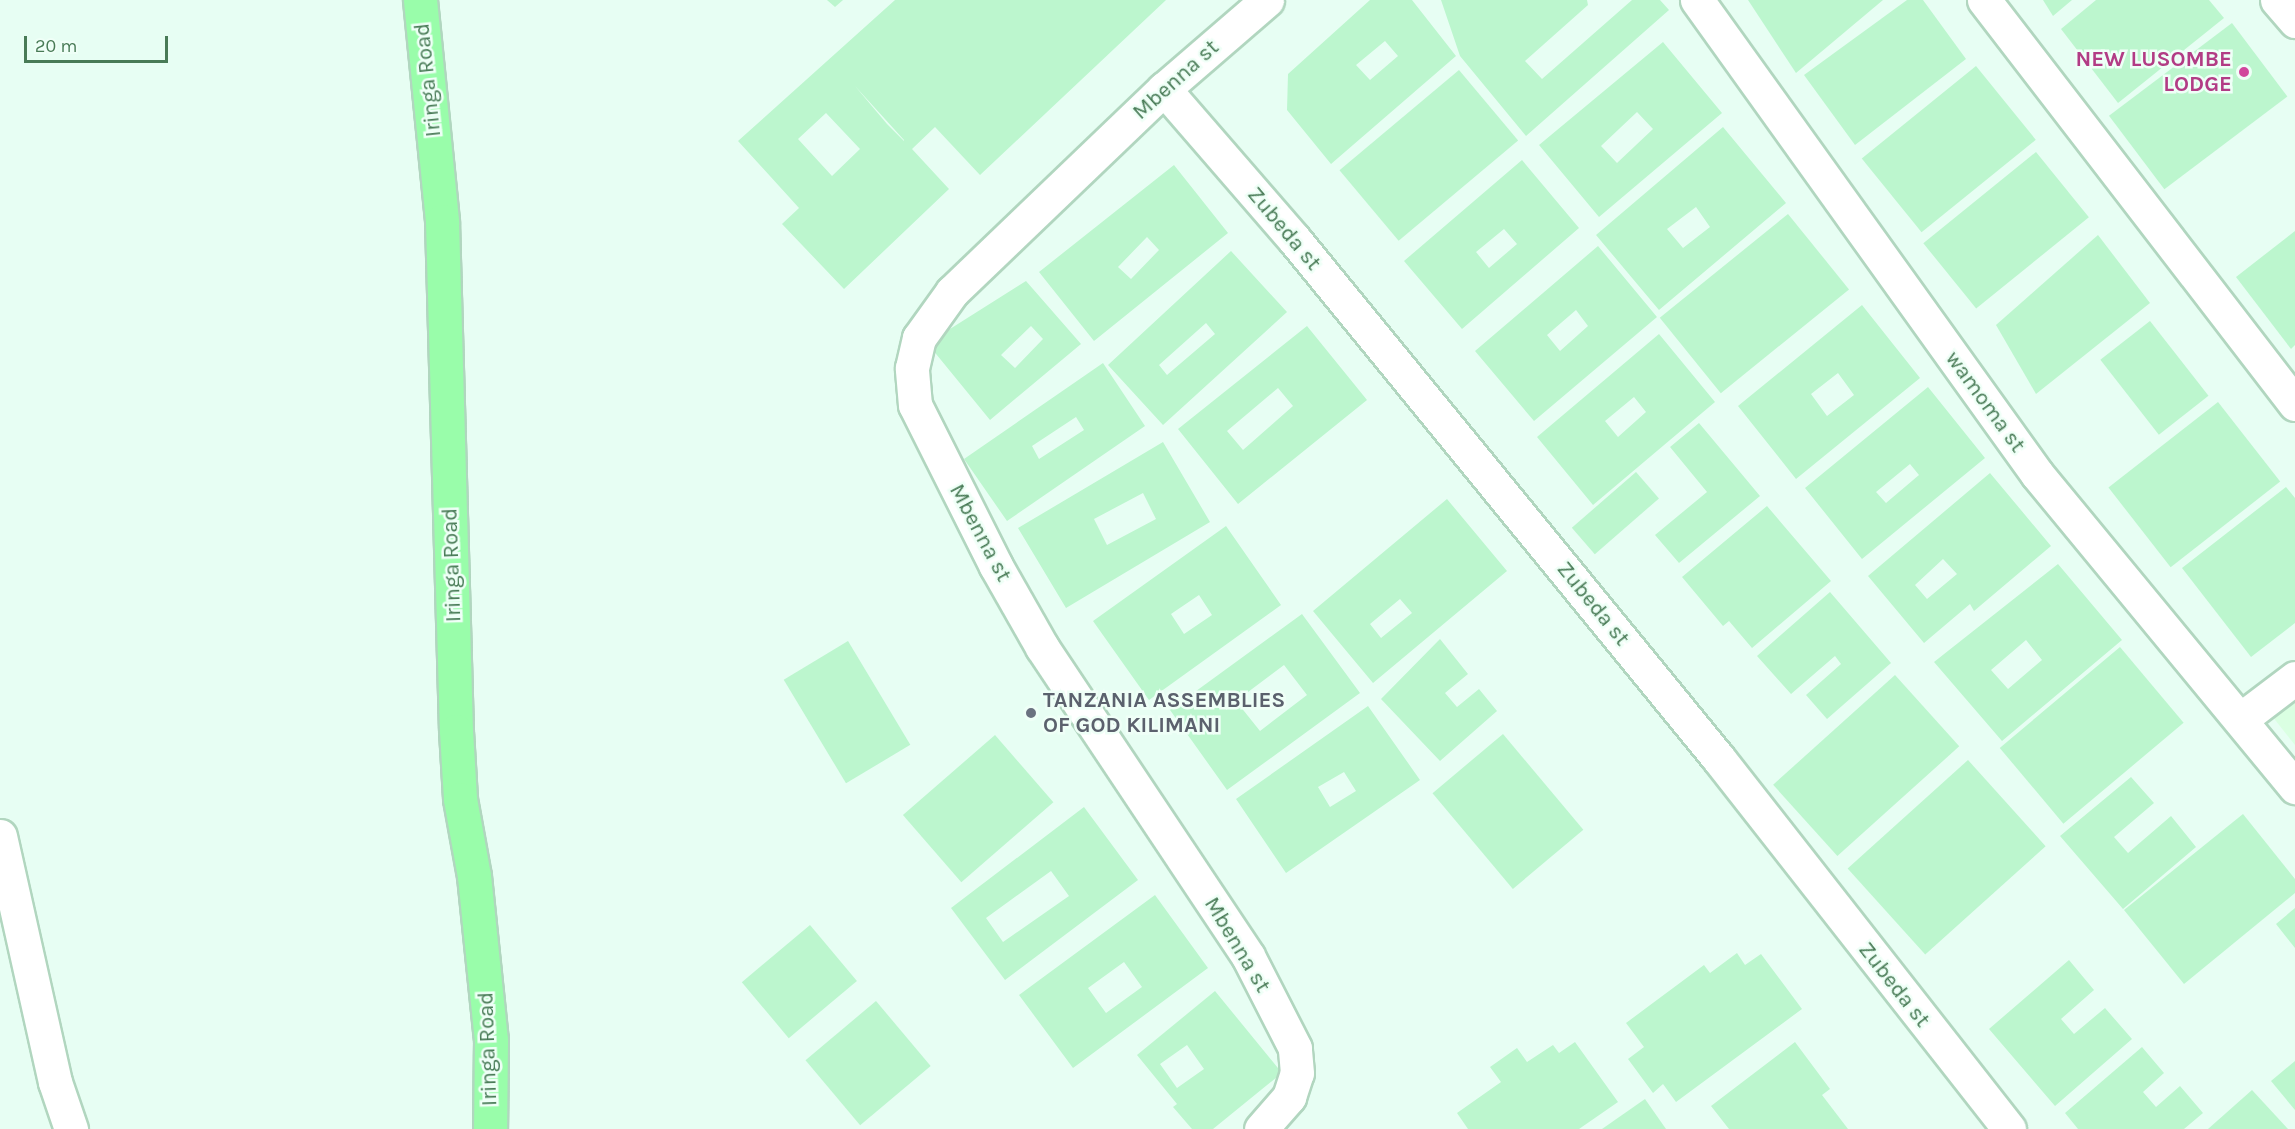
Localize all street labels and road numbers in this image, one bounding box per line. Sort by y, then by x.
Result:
street label: Iringa Road [409,22,447,138]
street label: Mbenna st [1128,34,1224,126]
street label: Zubeda st [1241,182,1327,276]
street label: wamoma st [1940,346,2030,458]
street label: Mbenna st [943,480,1017,586]
street label: Iringa Road [437,507,467,623]
street label: Zubeda st [1551,556,1635,652]
street label: Mbenna st [1198,892,1276,998]
street label: Zubeda st [1853,937,1935,1033]
street label: Iringa Road [473,991,503,1107]

